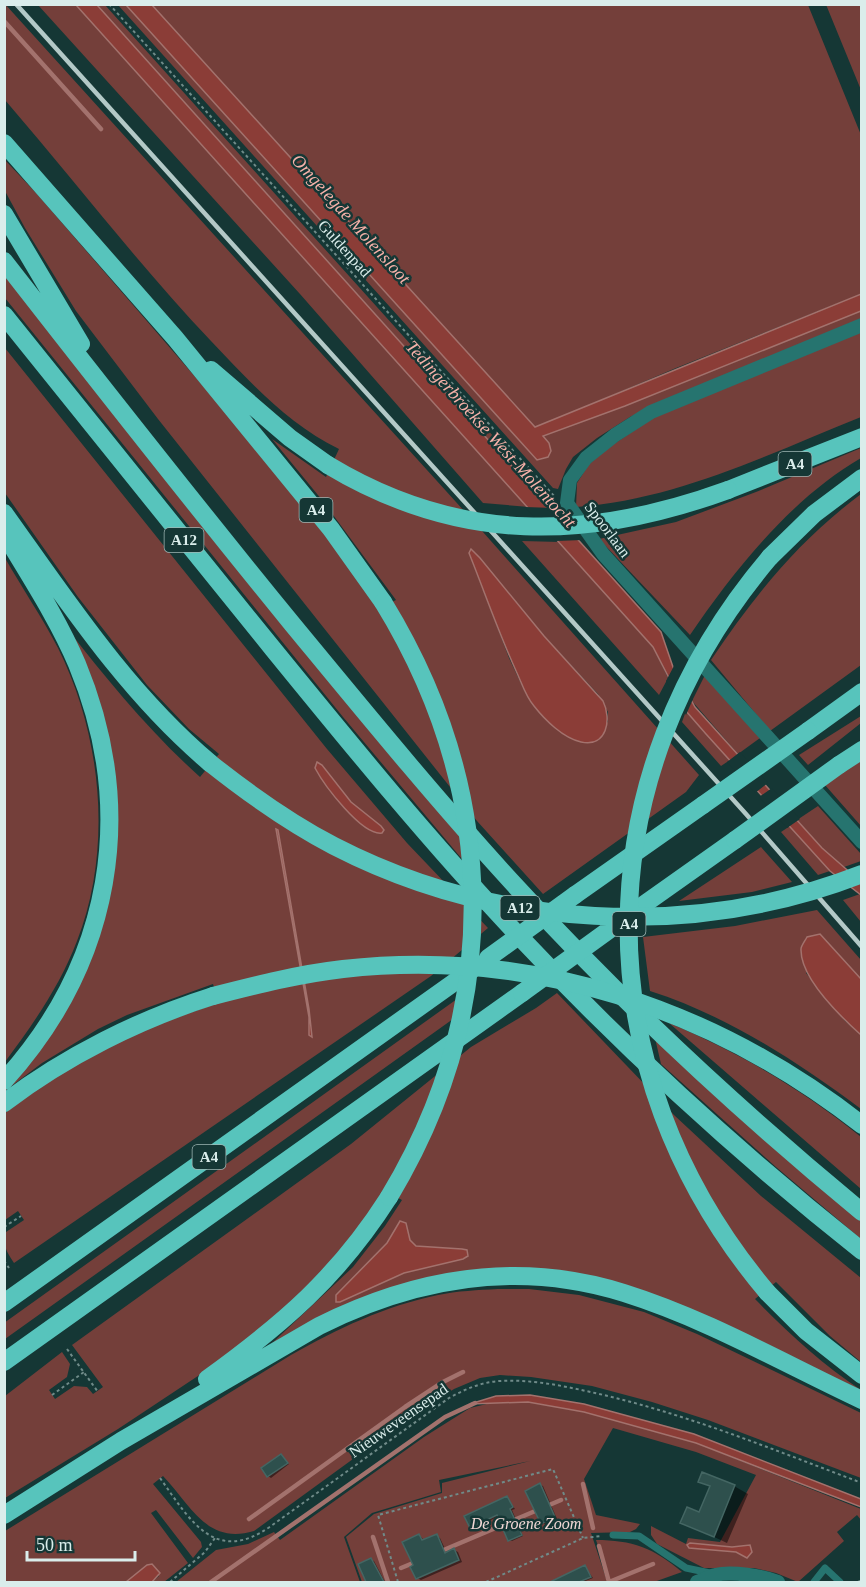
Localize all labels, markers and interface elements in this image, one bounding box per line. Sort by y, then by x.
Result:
water label: Omgelegde Molensloot [288,150,415,289]
street label: Guldenpad [314,217,374,281]
water label: Tedingerbroekse West-Molentocht [402,336,581,532]
road number: A4 [778,452,812,476]
road number: A4 [300,498,332,522]
street label: Spoorlaan [580,498,634,561]
road number: A12 [164,528,204,552]
road number: A12 [500,896,540,920]
road number: A4 [612,912,646,936]
road number: A4 [192,1145,226,1169]
street label: Nieuweveensepad [346,1380,451,1462]
park label: De Groene Zoom [470,1515,581,1532]
scale bar [27,1524,135,1562]
text: 50 m [36,1535,73,1555]

